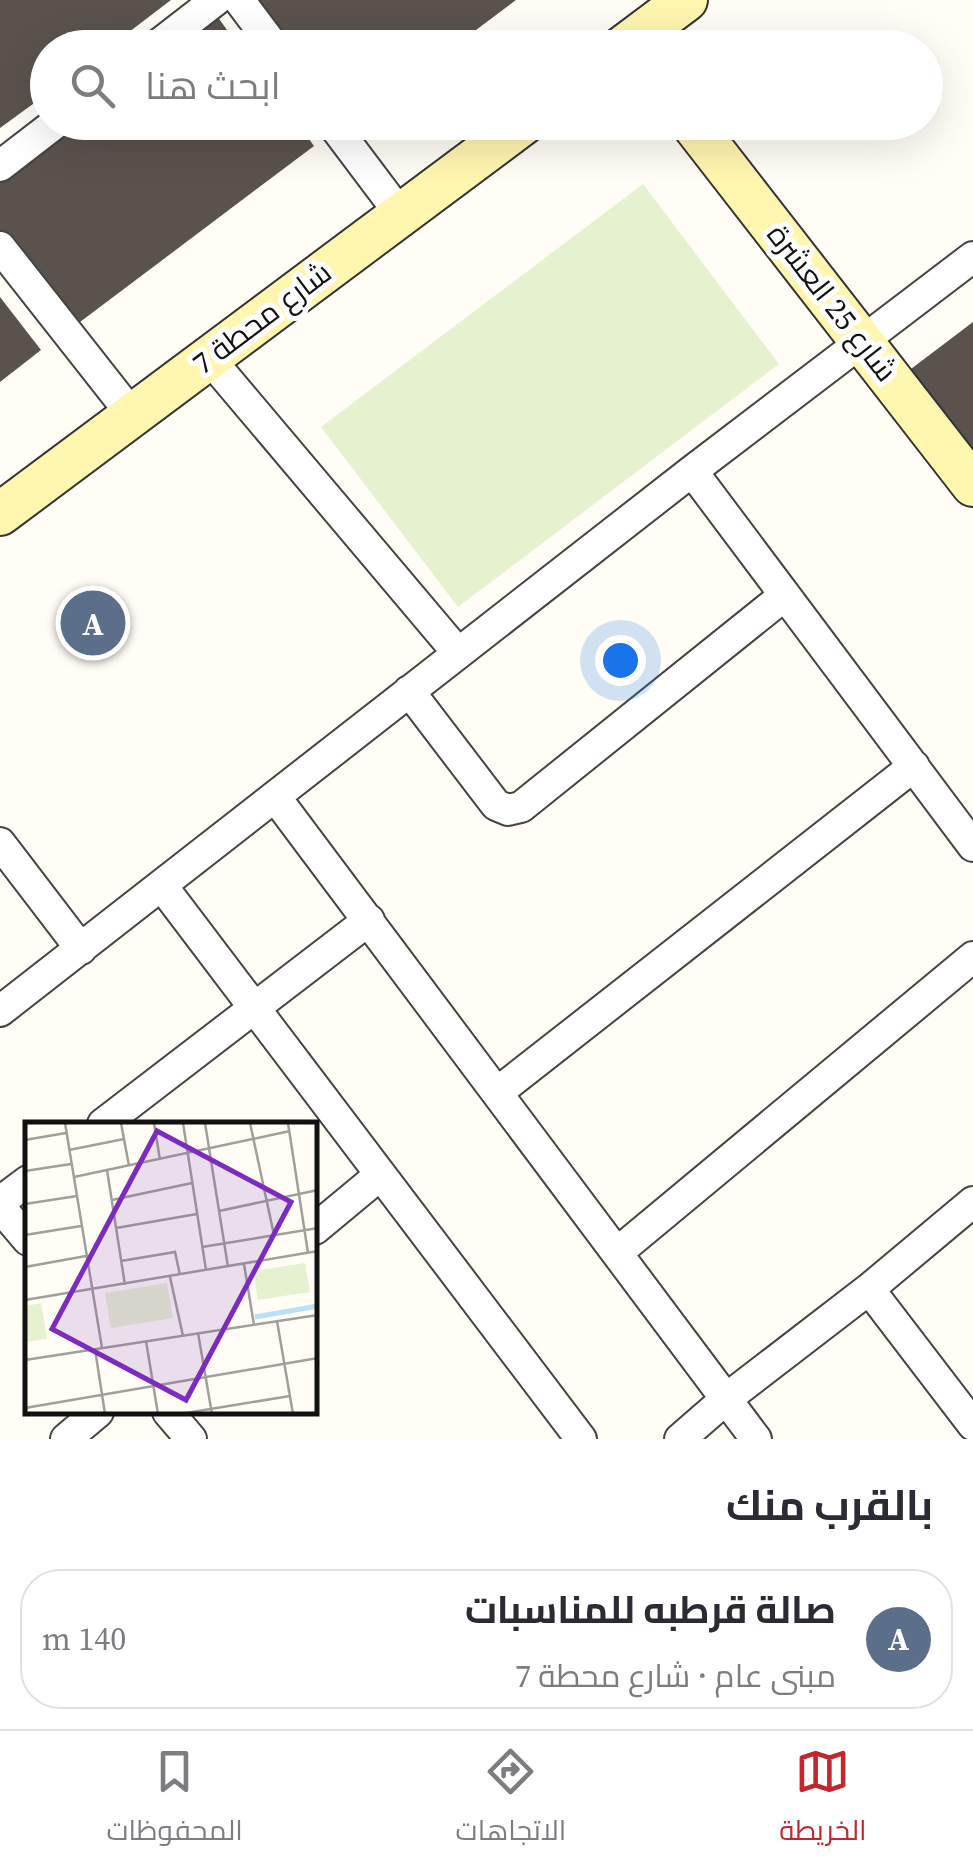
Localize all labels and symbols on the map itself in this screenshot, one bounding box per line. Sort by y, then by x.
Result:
street label: شارع 25 العشرة [758,215,907,390]
street label: شارع محطة 7 [184,252,340,383]
pin: A [61,586,126,660]
your location [595,635,646,686]
inset map [25,1122,318,1414]

